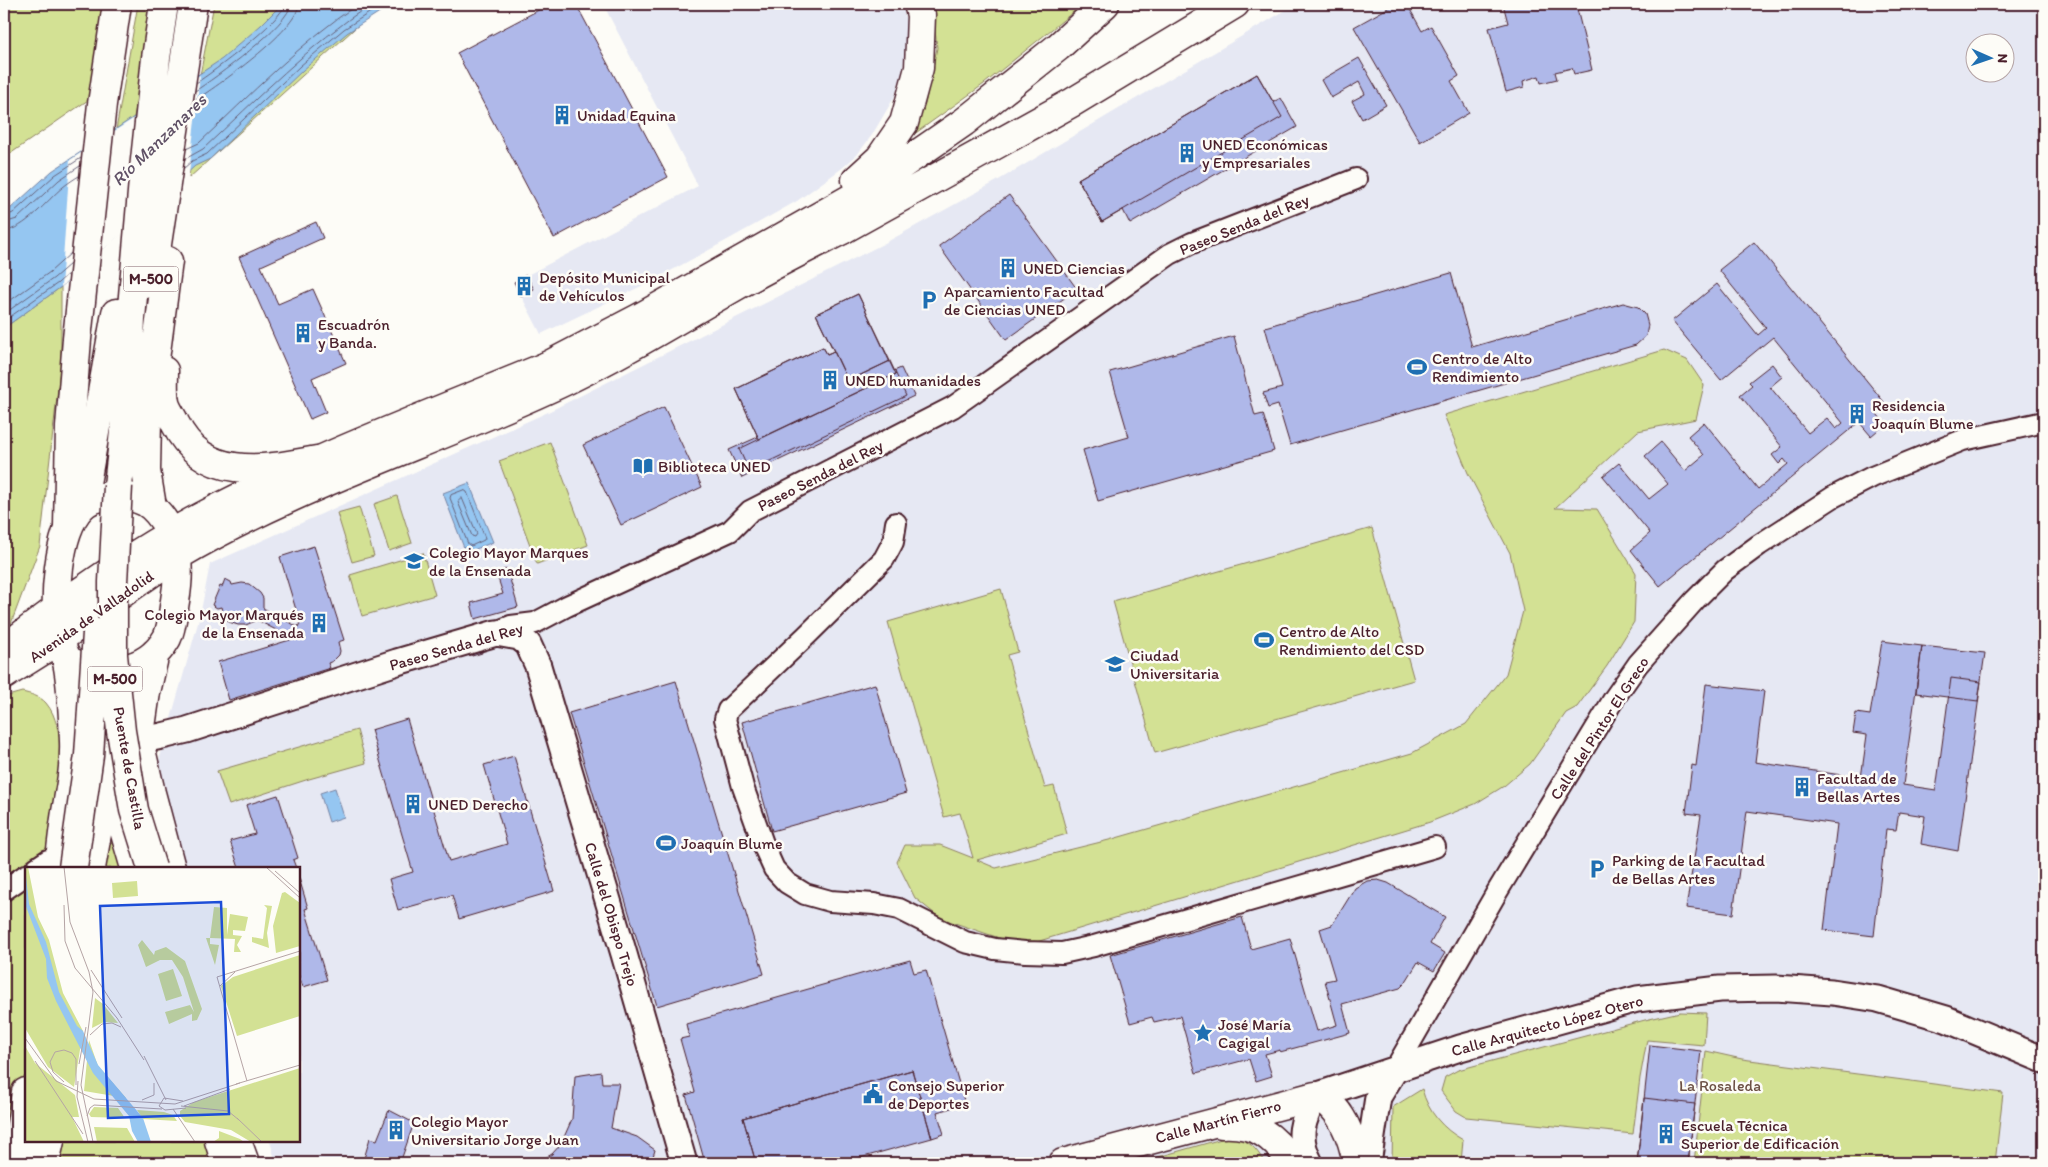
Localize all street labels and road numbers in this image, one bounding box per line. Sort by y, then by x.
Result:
street label: Paseo Senda del Rey [1177,190,1312,259]
road number: M-500 [124,266,178,292]
street label: Paseo Senda del Rey [754,435,886,515]
street label: Avenida de Valladolid [26,566,157,666]
street label: Paseo Senda del Rey [387,618,526,675]
street label: Calle del Pintor El Greco [1546,653,1653,803]
road number: M-500 [88,666,142,692]
street label: Puente de Castilla [109,705,150,832]
street label: Calle del Obispo Trejo [581,840,642,989]
street label: Calle Arquitecto López Otero [1449,991,1645,1060]
street label: Calle Martín Fierro [1153,1096,1283,1147]

